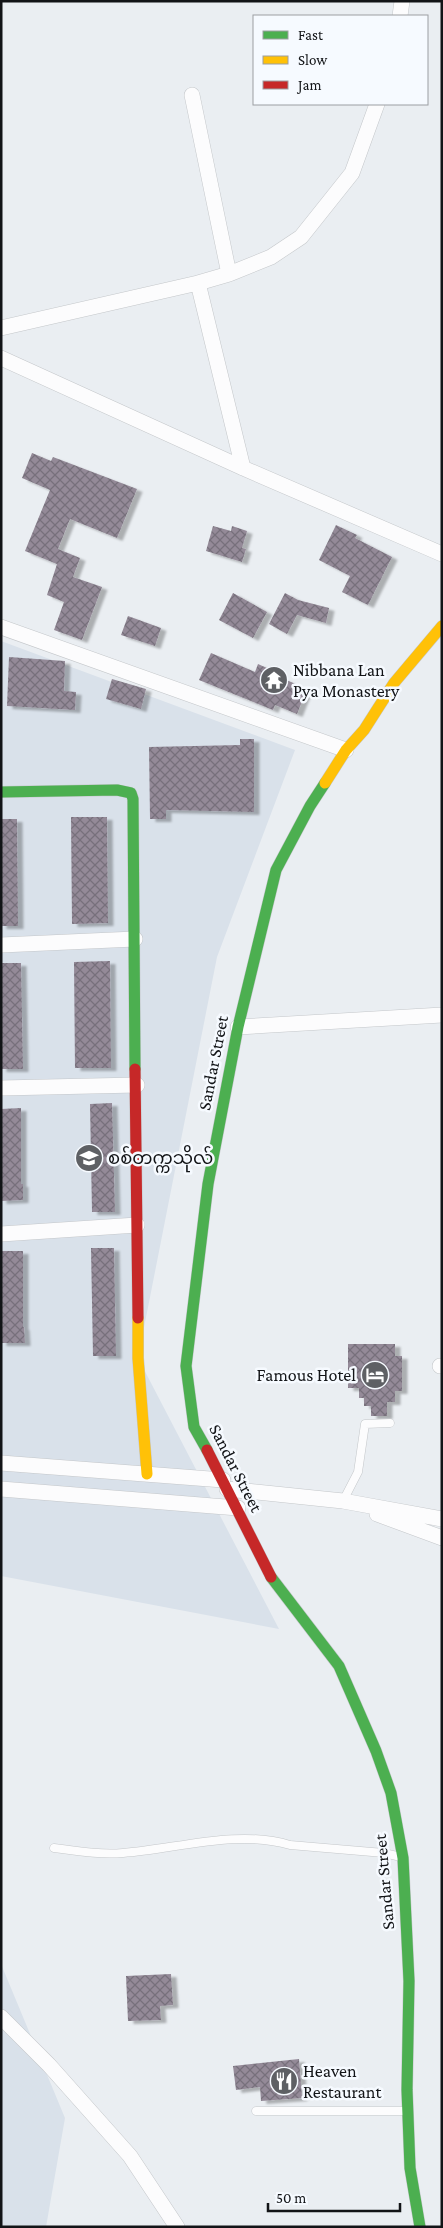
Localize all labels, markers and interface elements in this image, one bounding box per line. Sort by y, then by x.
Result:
legend [253,15,428,105]
text: Fast [298,27,324,43]
text: Slow [298,52,328,68]
text: Jam [296,77,321,94]
place label: Nibbana Lan Pya Monastery [293,660,400,701]
temple icon: Nibbana Lan Pya Monastery [259,665,289,695]
street label: Sandar Street [194,1013,232,1112]
school or university icon: စစ်‌တက္ကသိုလ် [74,1143,104,1173]
place label: စစ်‌တက္ကသိုလ် [108,1144,213,1173]
hotel icon: Famous Hotel [360,1360,390,1390]
place label: Famous Hotel [257,1365,356,1385]
street label: Sandar Street [205,1421,267,1516]
street label: Sandar Street [370,1832,398,1931]
place label: Heaven Restaurant [303,2061,383,2102]
restaurant icon: Heaven Restaurant [269,2066,299,2096]
scale bar [268,2180,400,2212]
text: 50 m [276,2190,306,2206]

